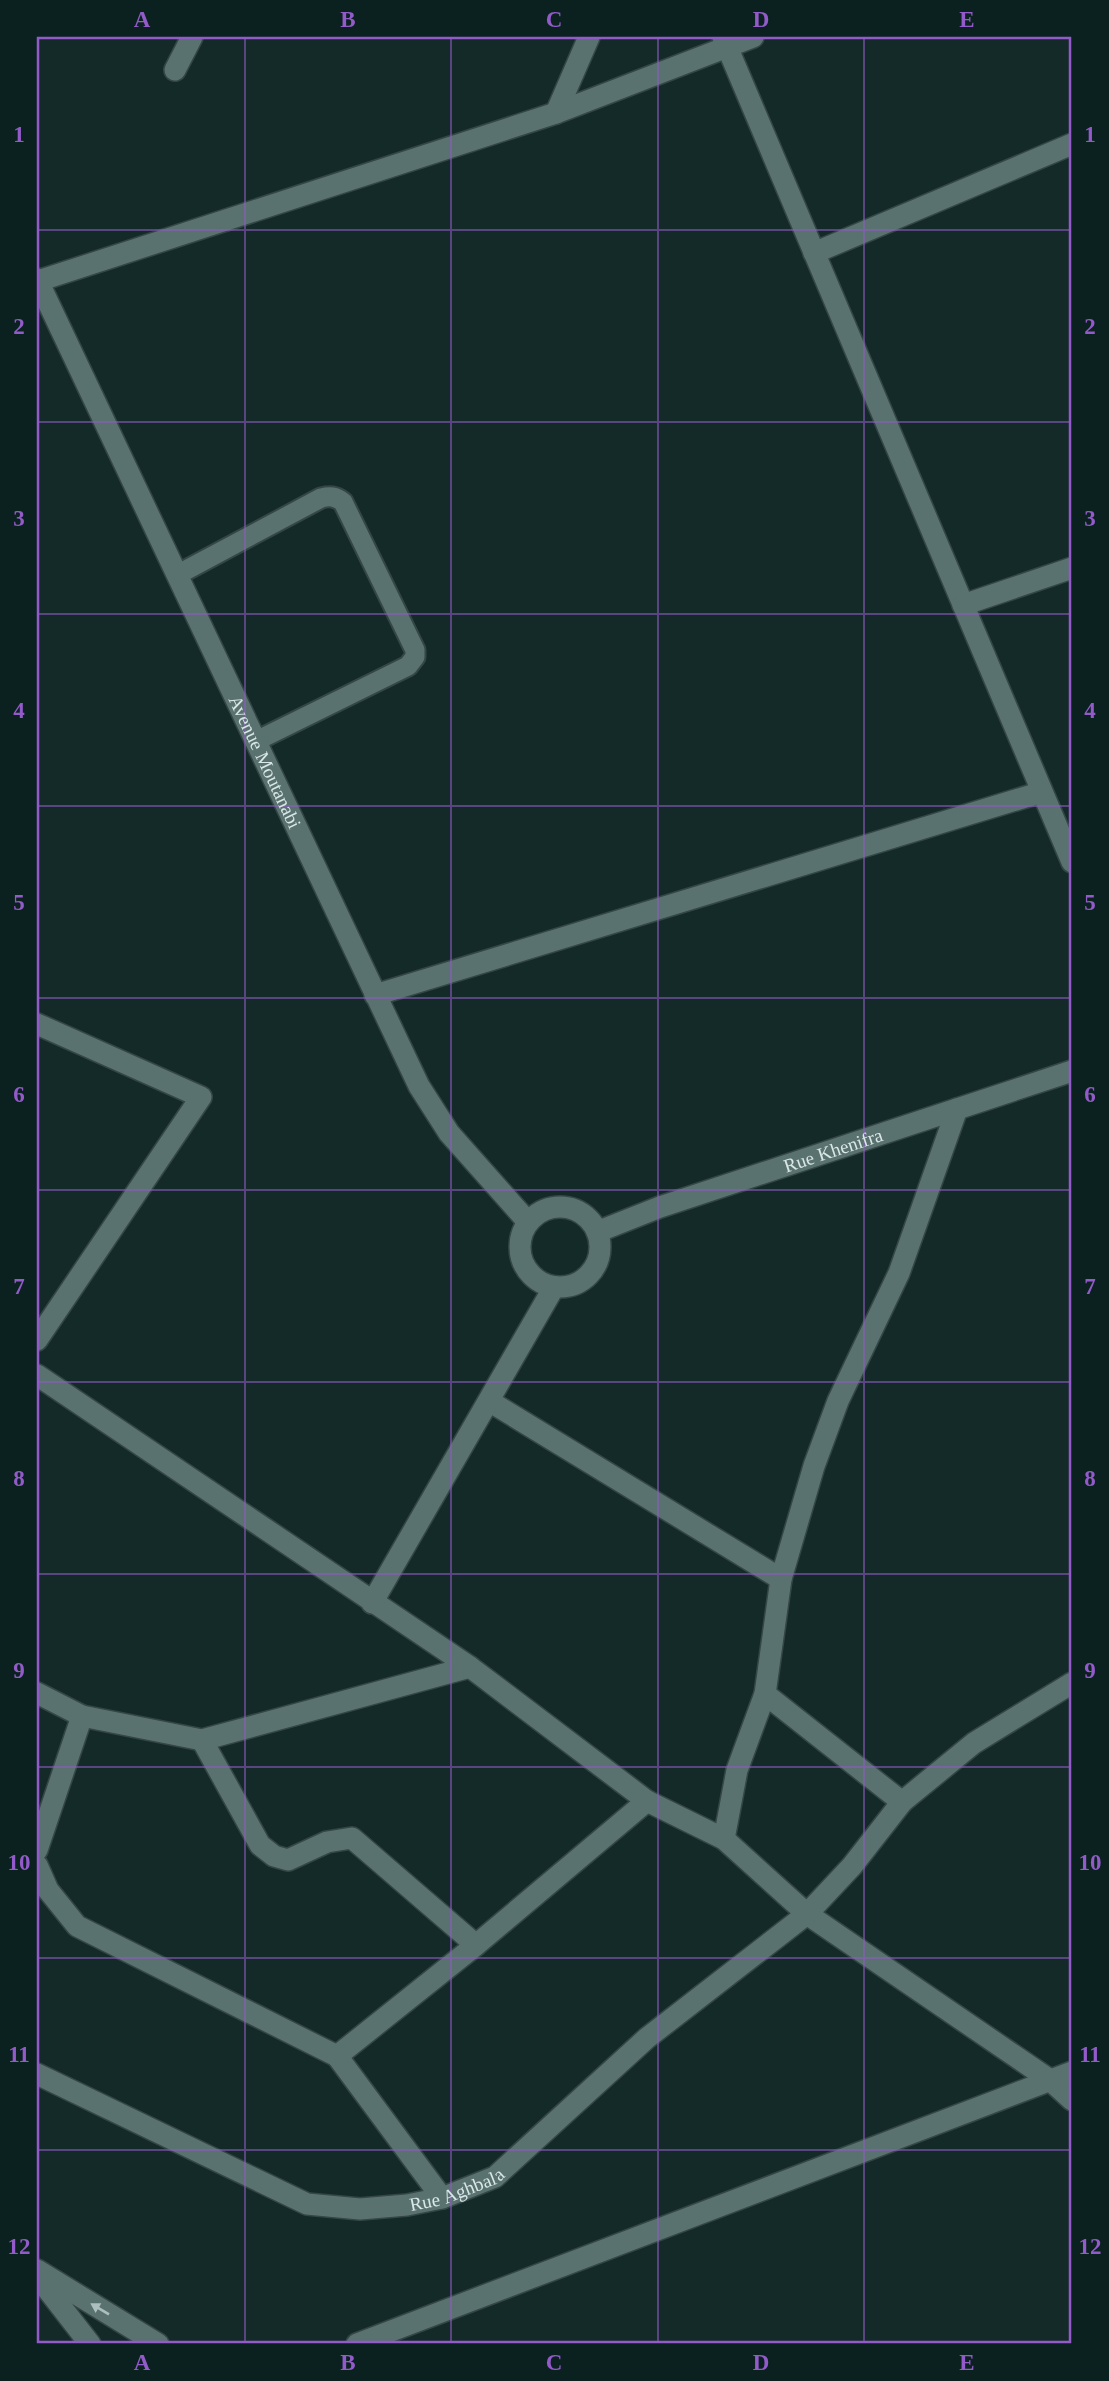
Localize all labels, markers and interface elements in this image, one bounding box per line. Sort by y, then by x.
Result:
text: A [134,7,151,32]
text: B [340,7,356,32]
text: C [546,7,562,32]
text: D [753,7,769,32]
text: E [959,7,975,32]
text: 1 [13,122,25,147]
text: 1 [1084,122,1096,147]
text: 2 [13,314,25,339]
text: 2 [1084,314,1096,339]
text: 3 [13,506,25,531]
text: 3 [1084,506,1096,531]
street label: Avenue Moutanabi [225,692,305,832]
text: 4 [13,698,25,723]
text: 4 [1084,698,1096,723]
text: 5 [13,890,25,915]
text: 5 [1084,890,1096,915]
text: 6 [13,1082,25,1107]
text: 6 [1084,1082,1096,1107]
street label: Rue Khenifra [781,1124,886,1176]
text: 7 [13,1274,25,1299]
text: 7 [1084,1274,1096,1299]
text: 8 [13,1466,25,1491]
text: 8 [1084,1466,1096,1491]
text: 9 [13,1658,25,1683]
text: 9 [1084,1658,1096,1683]
text: 10 [8,1850,31,1875]
text: 10 [1079,1850,1102,1875]
text: 11 [8,2042,30,2067]
text: 11 [1079,2042,1101,2067]
street label: Rue Aghbala [408,2163,509,2215]
text: 12 [8,2234,31,2259]
text: 12 [1079,2234,1102,2259]
one-way arrow [90,2302,109,2315]
text: A [134,2350,151,2375]
text: B [340,2350,356,2375]
text: C [546,2350,562,2375]
text: D [753,2350,769,2375]
text: E [959,2350,975,2375]

